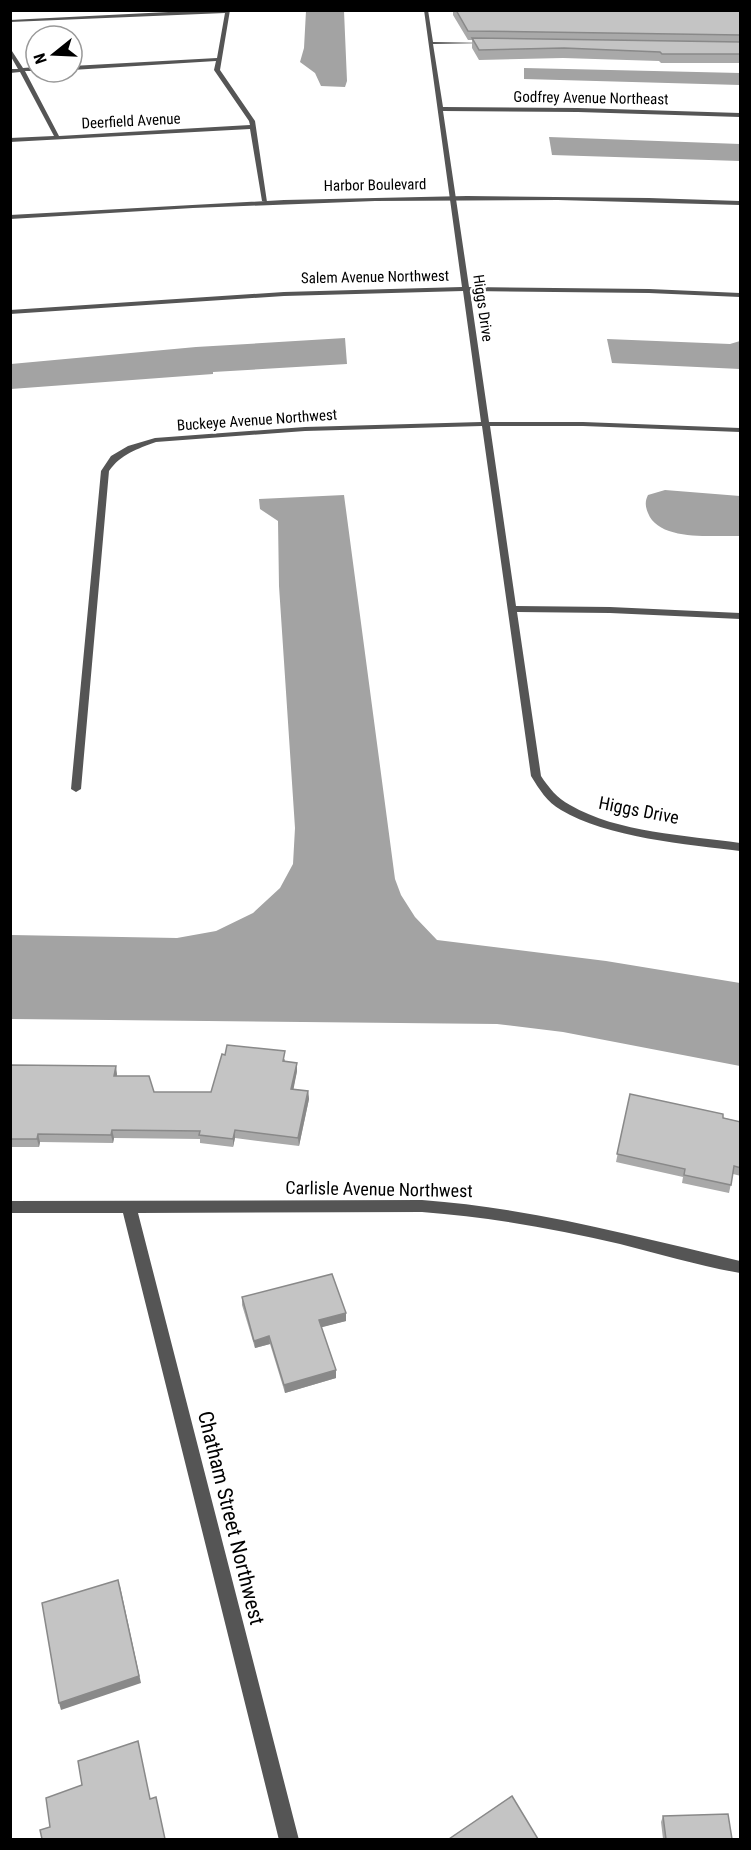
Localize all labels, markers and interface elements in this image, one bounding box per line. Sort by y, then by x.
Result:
north arrow [24,24,84,84]
text: N [30,51,51,66]
street label: Godfrey Avenue Northeast [513,88,669,108]
street label: Deerfield Avenue [81,109,181,133]
street label: Harbor Boulevard [323,175,427,195]
street label: Salem Avenue Northwest [301,267,449,287]
street label: Higgs Drive [469,273,497,343]
street label: Buckeye Avenue Northwest [176,405,338,435]
street label: Higgs Drive [597,792,681,828]
street label: Carlisle Avenue Northwest [285,1177,473,1201]
street label: Chatham Street Northwest [193,1409,269,1627]

